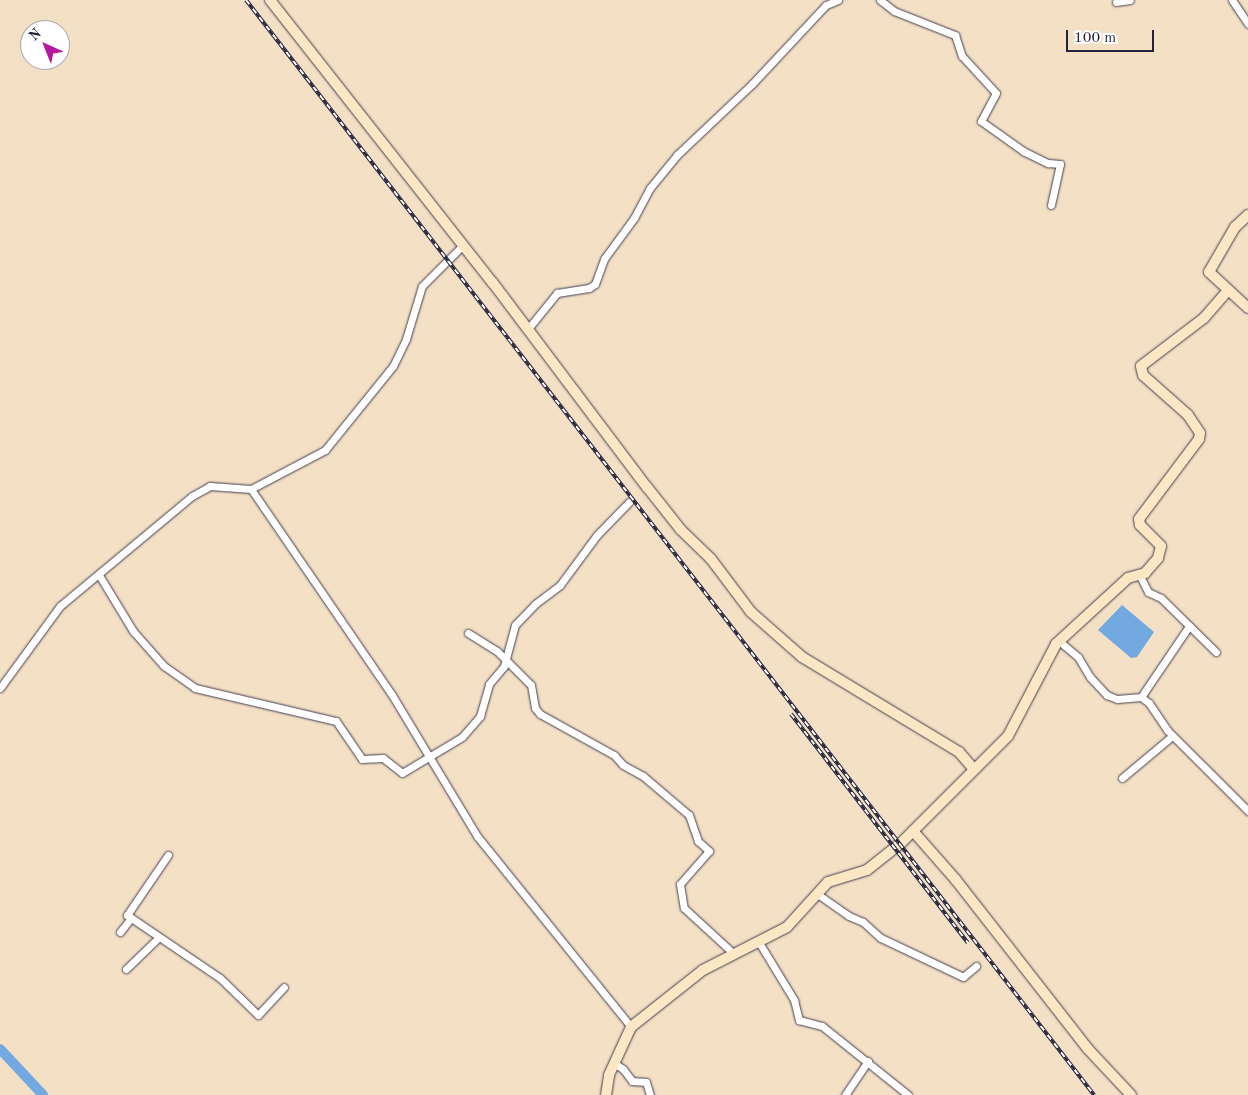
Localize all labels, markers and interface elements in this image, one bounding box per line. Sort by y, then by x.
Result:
north arrow [20,20,70,70]
scale bar [1068,20,1156,52]
text: N [27,26,44,44]
text: 100 m [1074,31,1116,46]

